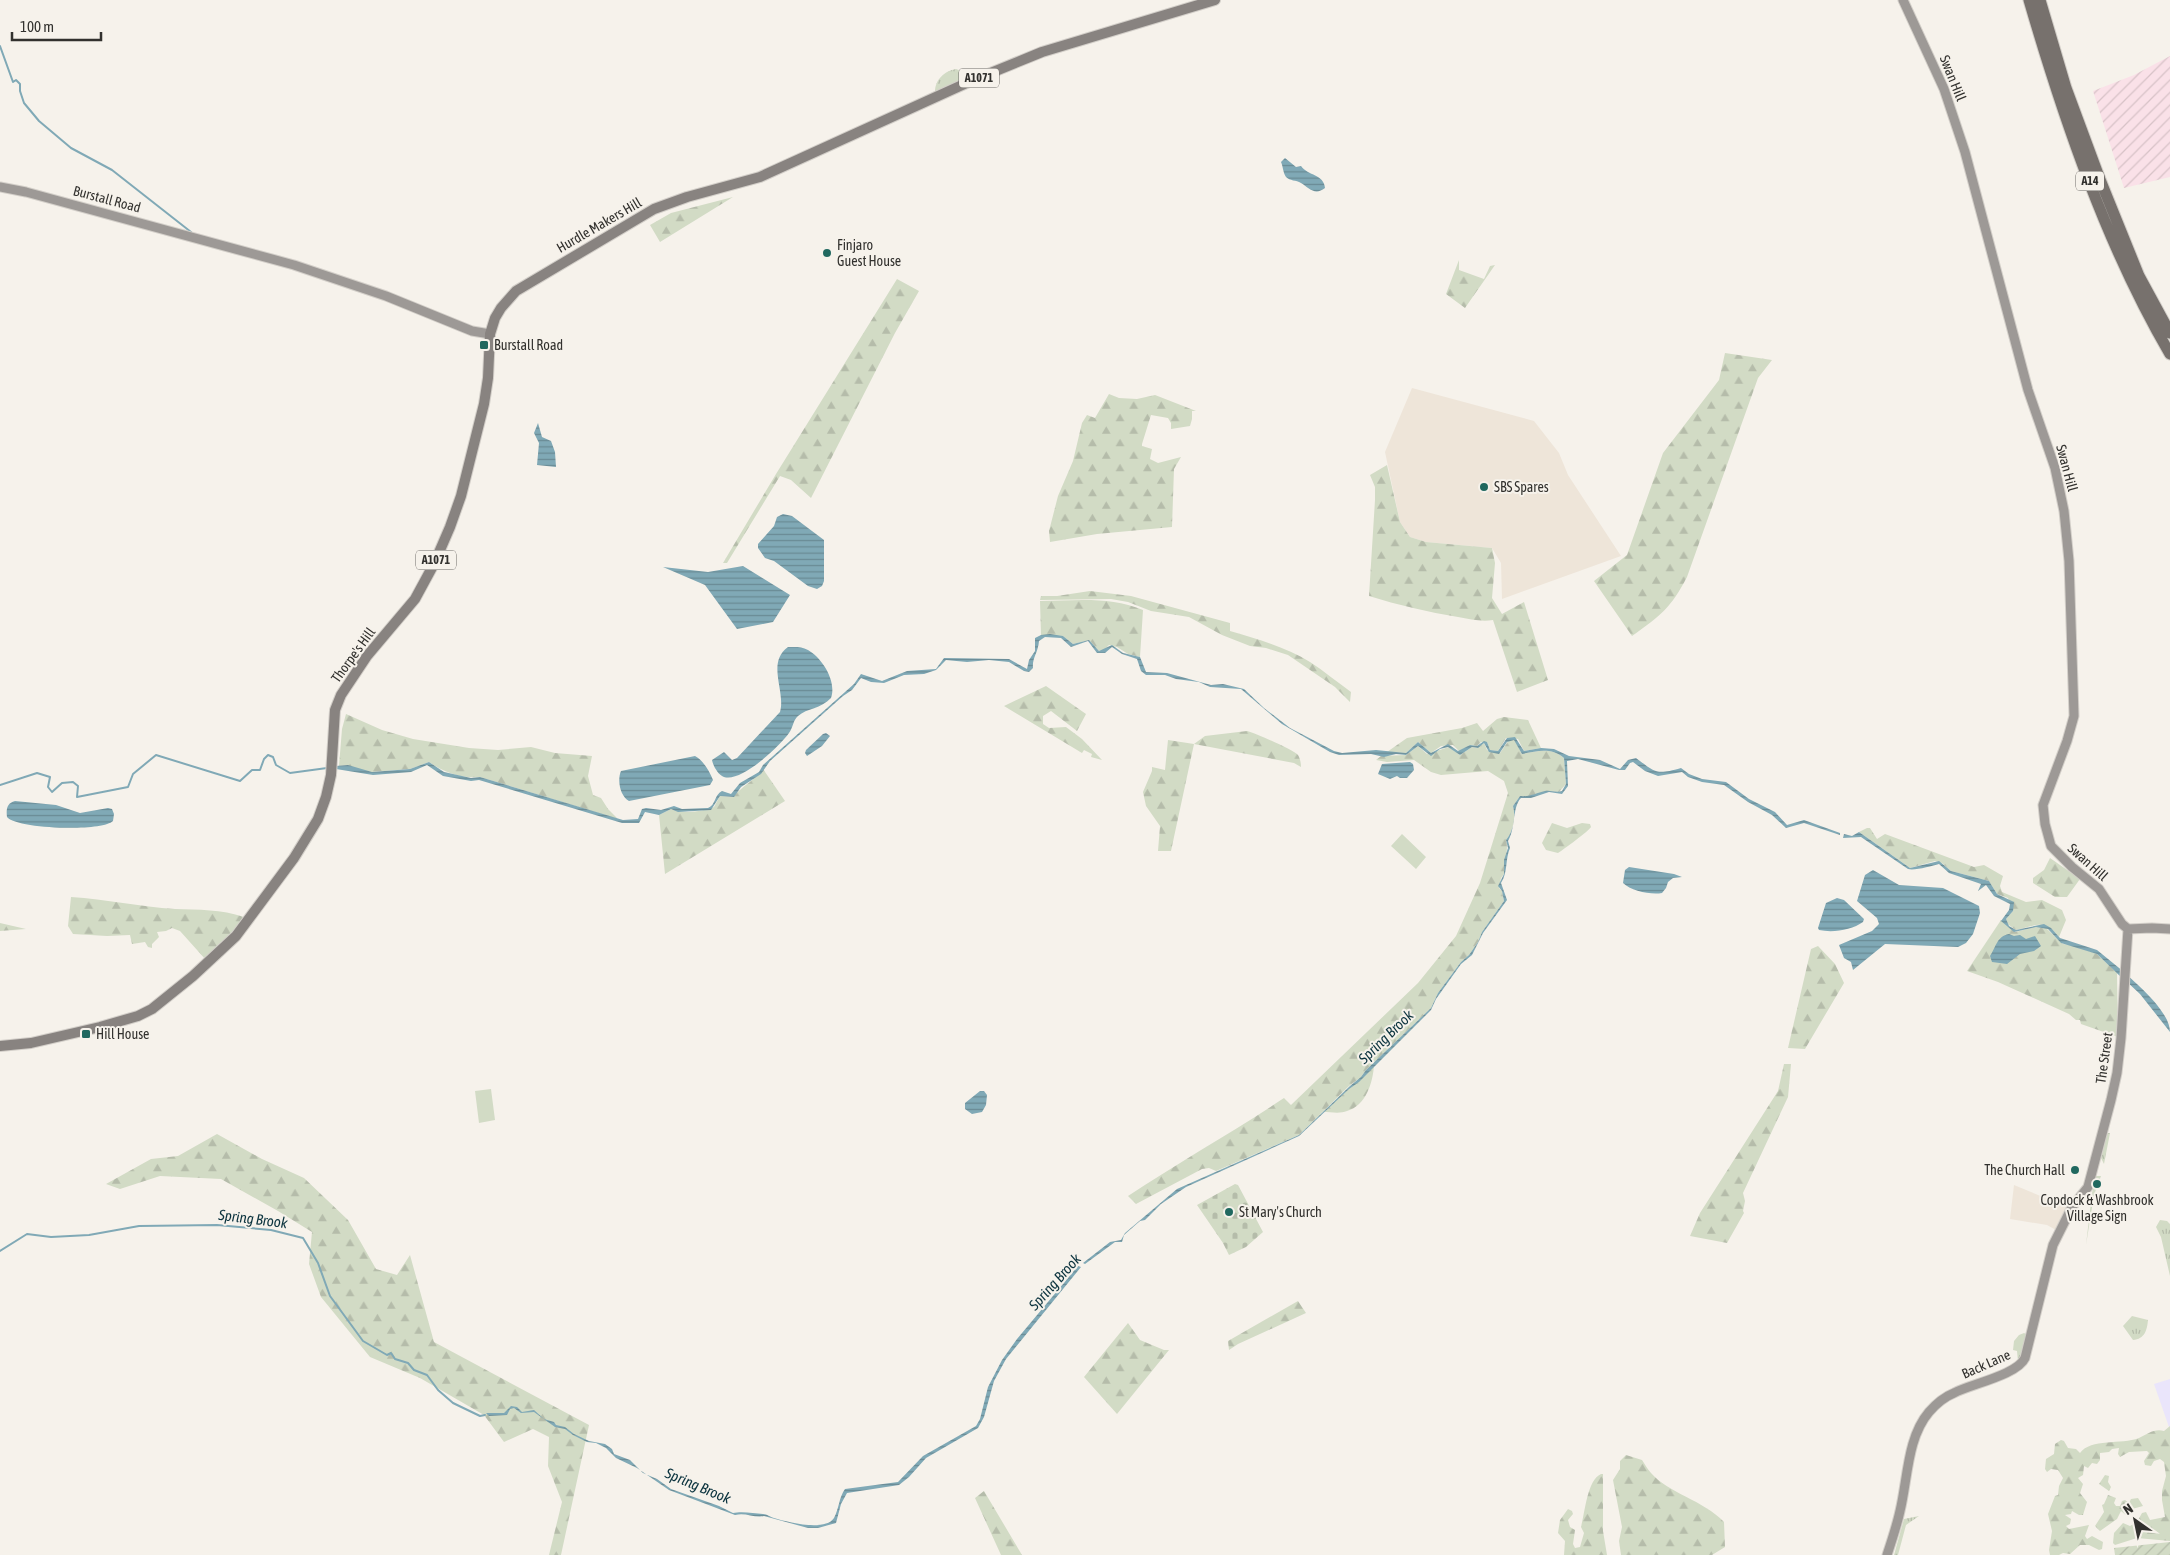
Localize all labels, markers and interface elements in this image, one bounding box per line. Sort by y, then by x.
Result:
scale bar [12,10,101,42]
text: 100 m [20,18,54,35]
street label: Swan Hill [1937,53,1970,103]
road number: A1071 [959,68,999,88]
road number: A14 [2076,172,2104,190]
street label: Burstall Road [72,182,142,216]
street label: Hurdle Makers Hill [554,194,645,256]
place label: Finjaro Guest House [837,237,901,269]
marker: Finjaro Guest House [821,247,833,259]
place label: Burstall Road [494,337,563,353]
marker: Burstall Road [478,339,490,351]
street label: Swan Hill [2053,443,2081,494]
place label: SBS Spares [1494,479,1549,495]
marker: SBS Spares [1478,481,1490,493]
road number: A1071 [416,550,456,570]
street label: Thorpe's Hill [328,624,378,686]
street label: Swan Hill [2065,840,2111,884]
water label: Spring Brook [1354,1006,1417,1068]
place label: Hill House [96,1026,149,1042]
marker: Hill House [80,1028,92,1040]
street label: The Street [2092,1031,2116,1085]
place label: The Church Hall [1984,1162,2065,1178]
marker: The Church Hall [2069,1164,2081,1176]
marker: Copdock & Washbrook Village Sign [2091,1178,2103,1190]
place label: Copdock & Washbrook Village Sign [2040,1192,2154,1224]
place label: St Mary's Church [1239,1204,1322,1220]
water label: Spring Brook [217,1206,289,1231]
marker: St Mary's Church [1223,1206,1235,1218]
water label: Spring Brook [1024,1250,1084,1314]
street label: Back Lane [1959,1346,2013,1382]
water label: Spring Brook [662,1464,734,1507]
north arrow [2110,1495,2160,1545]
text: N [2120,1500,2136,1518]

